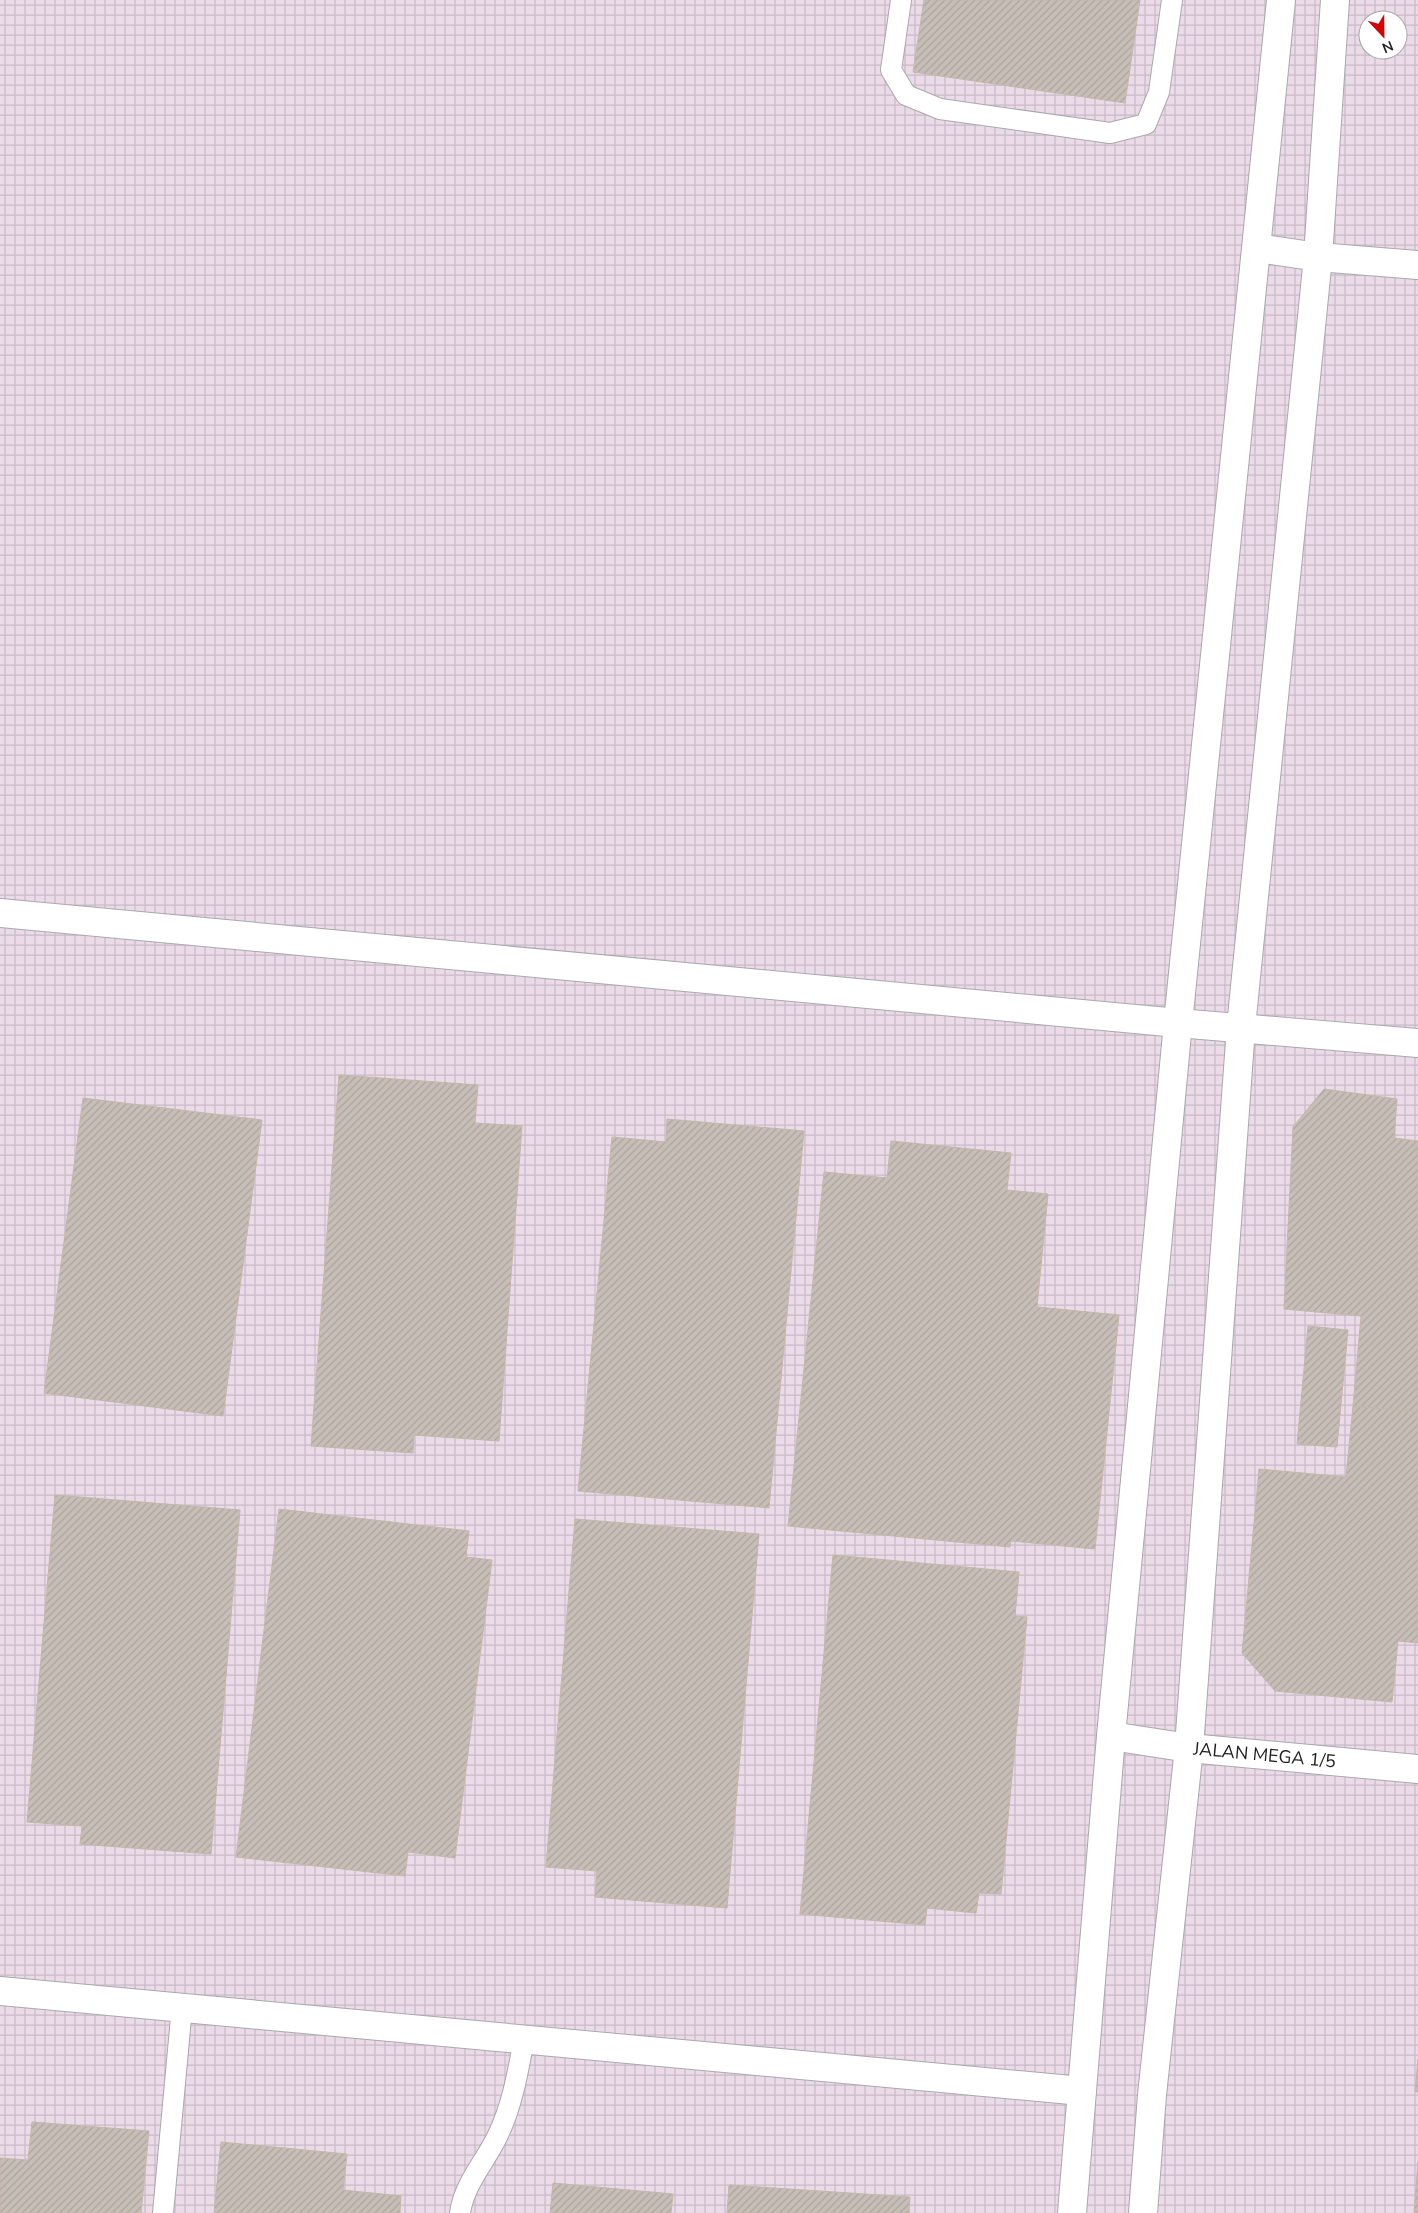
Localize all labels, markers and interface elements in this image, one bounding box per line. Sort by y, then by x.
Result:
north arrow [1358,10,1408,60]
text: N [1379,36,1396,57]
street label: JALAN MEGA 1/5 [1192,1736,1337,1773]

